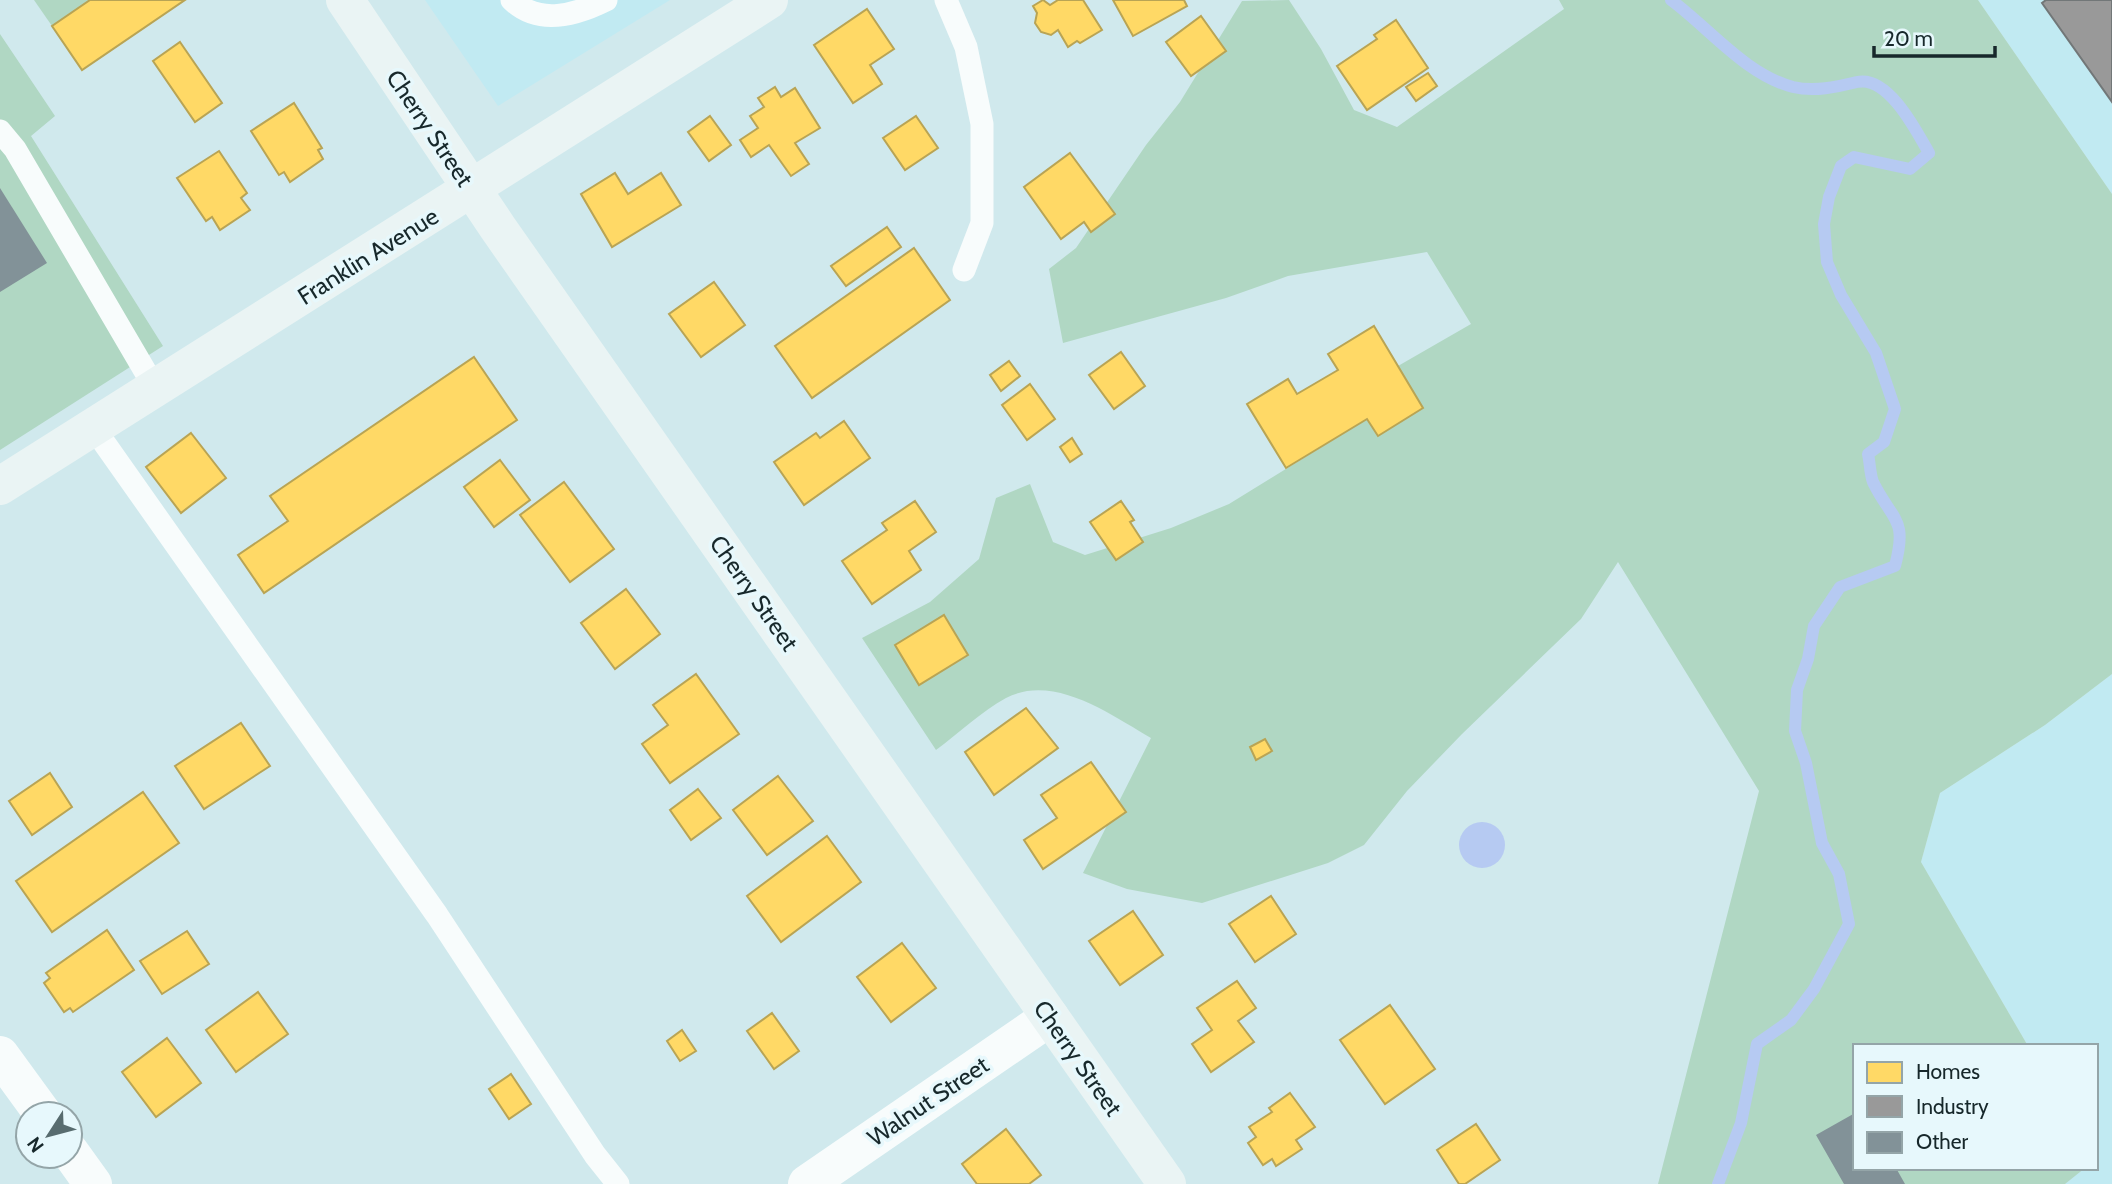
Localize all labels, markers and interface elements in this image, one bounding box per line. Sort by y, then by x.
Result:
scale bar [1874,14,1995,58]
text: 20 m [1884,26,1933,51]
street label: Cherry Street [380,64,480,192]
street label: Franklin Avenue [292,201,444,311]
street label: Cherry Street [704,530,804,656]
street label: Cherry Street [1028,995,1128,1121]
legend [1853,1044,2098,1170]
street label: Walnut Street [862,1050,994,1152]
text: Homes [1916,1059,1980,1084]
text: Industry [1916,1094,1989,1119]
north arrow [14,1100,84,1170]
text: Other [1916,1129,1968,1154]
text: N [22,1133,49,1157]

